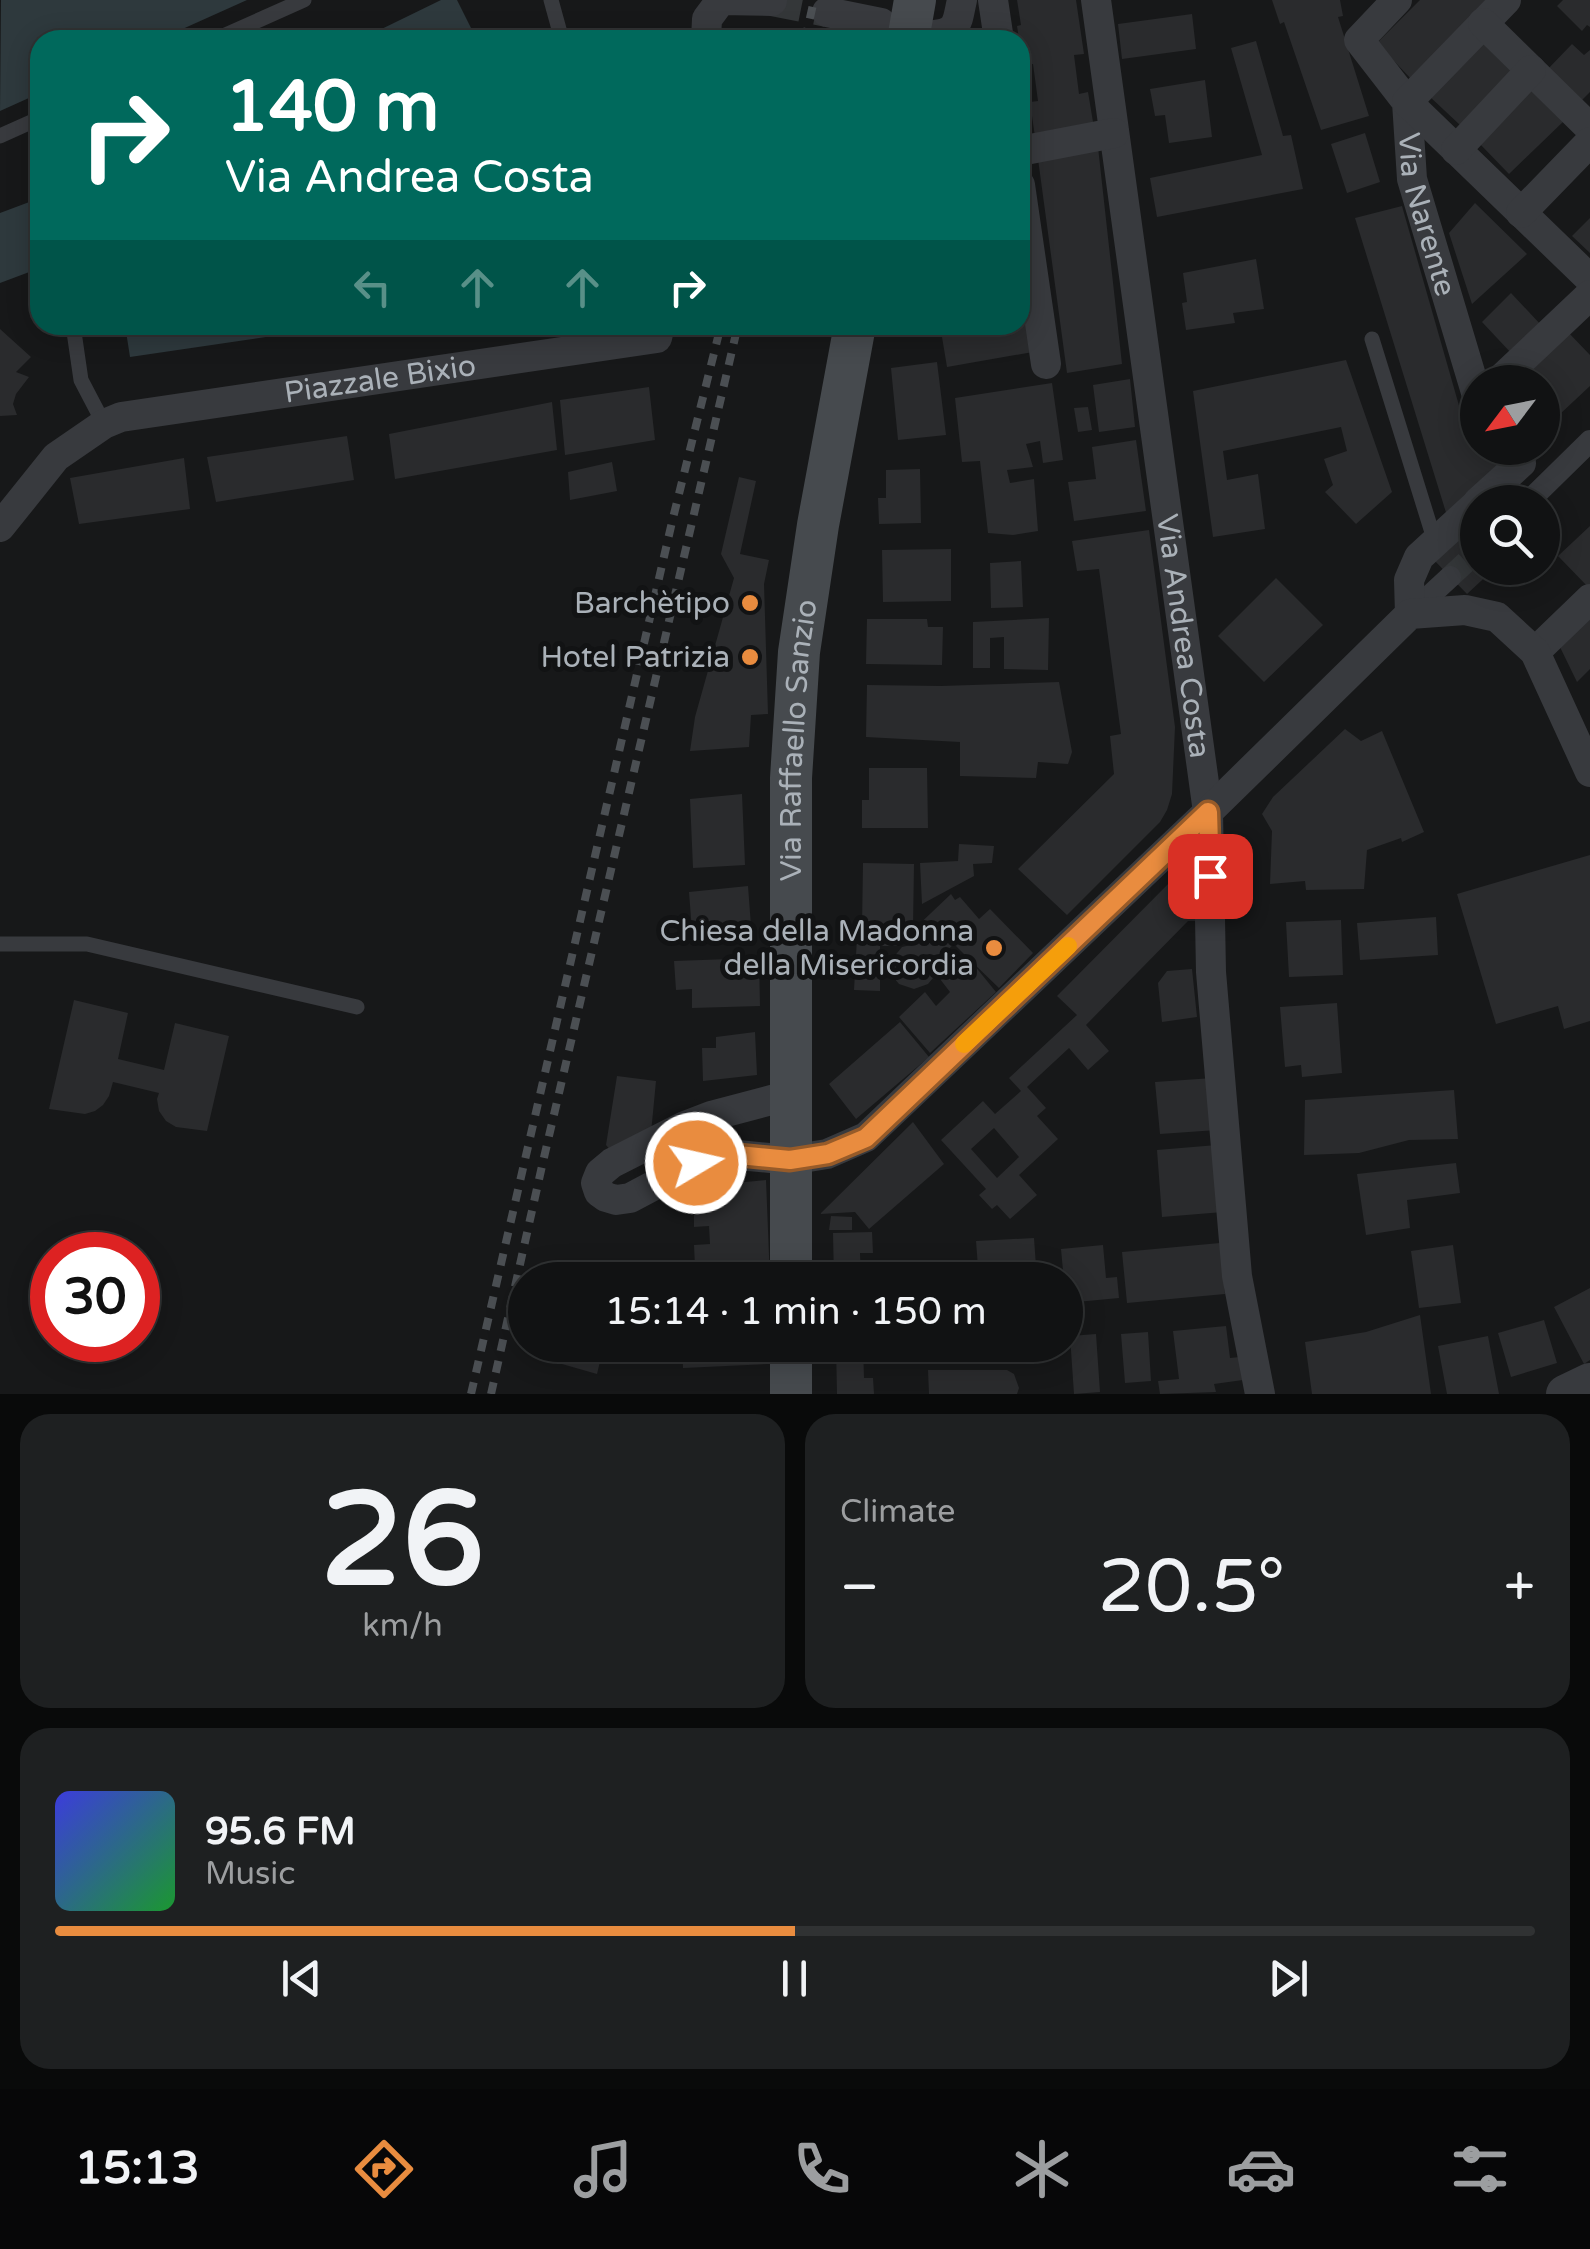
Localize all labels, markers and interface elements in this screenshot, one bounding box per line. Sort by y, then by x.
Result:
text: 140 m [225,66,439,150]
icon: right [60,70,190,200]
street label: Via Narente [1390,131,1464,301]
text: Via Andrea Costa [225,151,594,205]
icon: left [345,260,400,315]
icon: ahead [450,260,505,315]
icon: ahead [555,260,610,315]
icon: right [660,260,715,315]
street label: Piazzale Bixio [282,347,478,412]
north arrow [1460,365,1560,465]
map controls [1460,365,1560,585]
button: search [1460,485,1560,585]
street label: Via Andrea Costa [1148,512,1218,760]
place label: Barchètipo [574,585,730,622]
marker: Barchètipo [739,592,761,614]
street label: Via Raffaello Sanzio [773,597,826,881]
place label: Hotel Patrizia [541,639,730,676]
marker: Hotel Patrizia [739,646,761,668]
pin [1168,834,1253,919]
icon: arrive [1183,849,1238,904]
place label: Chiesa della Madonna della Misericordia [659,913,974,984]
marker: Chiesa della Madonna della Misericordia [983,937,1005,959]
position arrow [644,1111,748,1215]
speed limit sign: 30 [30,1232,160,1362]
text: 15:14 · 1 min · 150 m [604,1289,987,1335]
text: 26 [321,1464,484,1620]
text: Climate [840,1493,955,1531]
text: 20.5° [1098,1542,1285,1632]
text: − [840,1555,879,1621]
text: + [1504,1555,1535,1621]
text: km/h [362,1607,443,1645]
text: 95.6 FM [205,1809,356,1855]
text: Music [205,1855,295,1893]
icon: previous [274,1951,329,2006]
icon: pause [767,1951,822,2006]
icon: next [1261,1951,1316,2006]
icon: directions [349,2134,419,2204]
icon: music [568,2134,638,2204]
icon: phone [787,2134,857,2204]
icon: climate [1007,2134,1077,2204]
icon: car [1226,2134,1296,2204]
icon: filters [1445,2134,1515,2204]
text: 15:13 [75,2142,199,2196]

